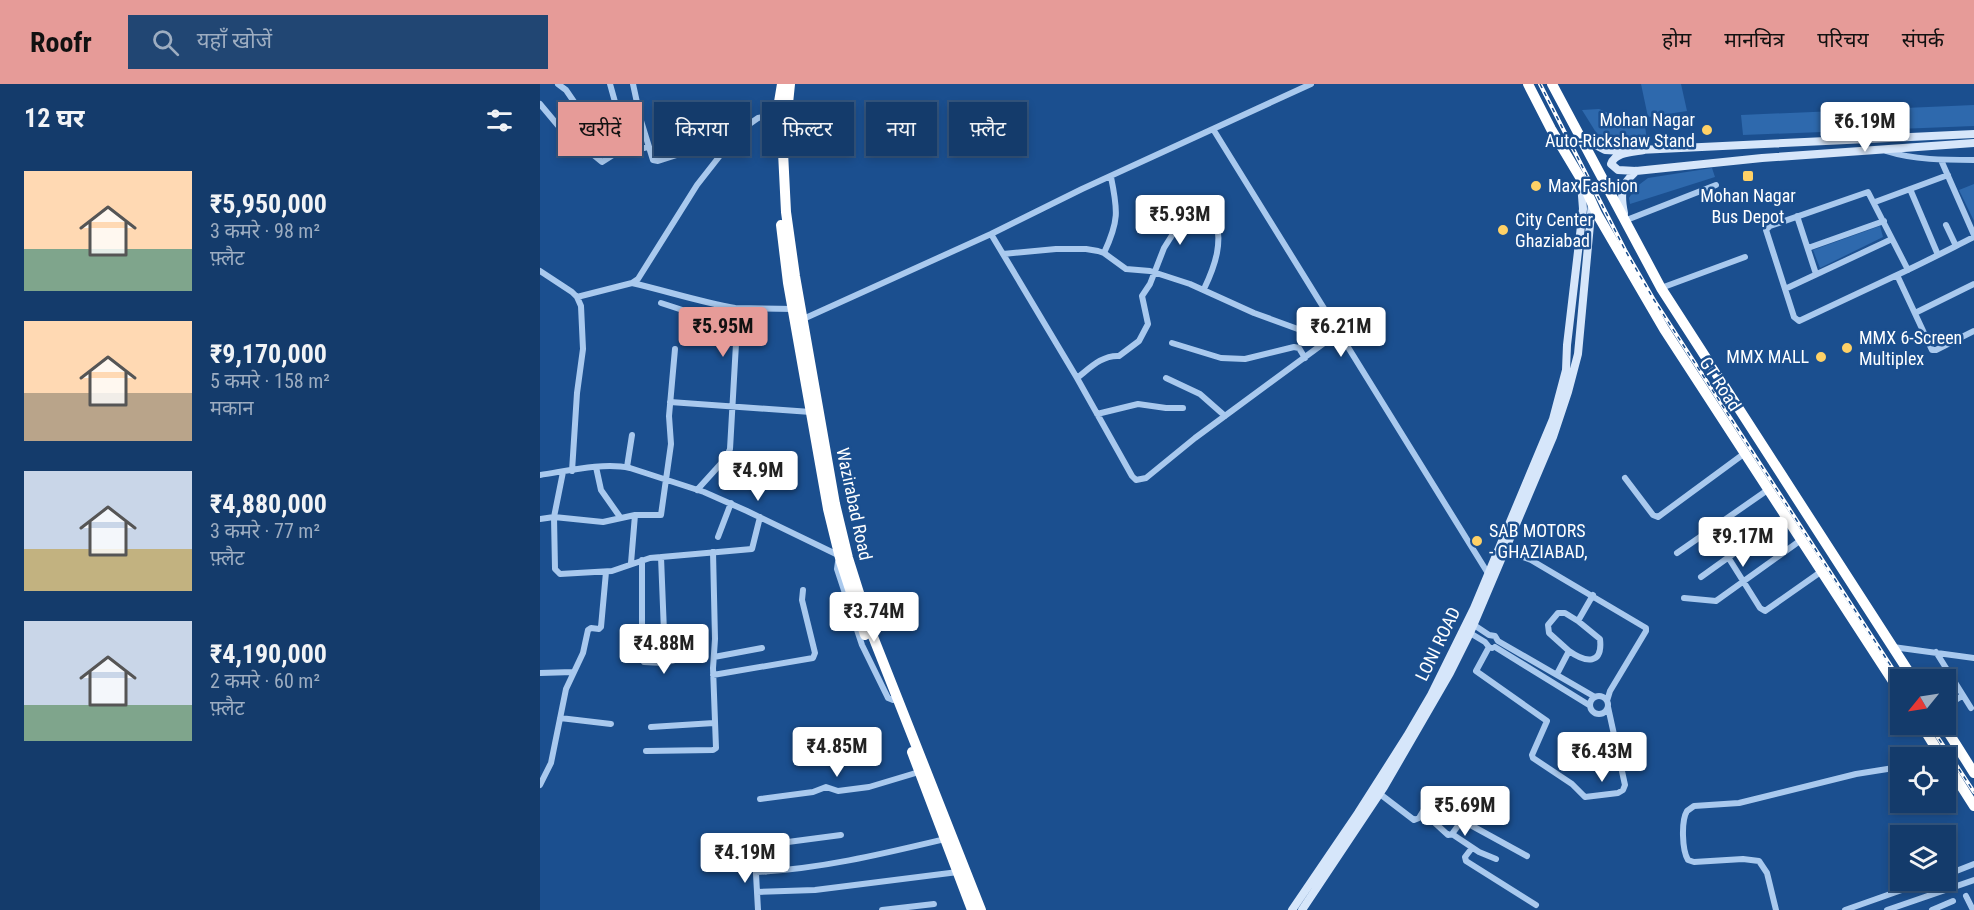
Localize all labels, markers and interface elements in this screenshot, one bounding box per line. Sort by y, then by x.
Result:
search box [128,15,548,69]
text: Roofr [30,26,92,59]
icon: search [149,26,182,59]
text: यहाँ खोजें [197,28,272,53]
text: होम [1662,28,1691,52]
text: मानचित्र [1724,28,1784,52]
text: परिचय [1817,28,1869,52]
text: संपर्क [1902,28,1944,52]
chip: खरीदें [558,102,642,156]
chip: किराया [654,102,750,156]
chip: फ़िल्टर [762,102,854,156]
chip: नया [866,102,937,156]
chip: फ़्लैट [949,102,1027,156]
pin: ₹6.19M [1816,102,1914,153]
text: 12 घर [24,103,85,133]
icon: filters [483,104,516,137]
place label: Mohan Nagar Auto-Rickshaw Stand [1545,109,1696,151]
text: ₹6.19M [1835,109,1895,133]
marker: Mohan Nagar Auto-Rickshaw Stand [1700,123,1714,137]
marker: Mohan Nagar Bus Depot [1741,169,1755,183]
place label: Max Fashion [1548,175,1638,196]
marker: Max Fashion [1529,179,1543,193]
place label: Mohan Nagar Bus Depot [1700,185,1796,227]
text: ₹5,950,000 [210,189,327,219]
icon: home [72,195,144,267]
pin: ₹5.93M [1131,195,1229,246]
text: ₹5.93M [1150,202,1210,226]
place label: City Center Ghaziabad [1515,209,1593,251]
text: 3 कमरे · 98 m² [210,219,320,243]
marker: City Center Ghaziabad [1496,223,1510,237]
text: फ़्लैट [210,246,245,270]
pin: ₹5.95M [674,307,772,358]
pin: ₹6.21M [1292,307,1390,358]
text: ₹5.95M [693,314,753,338]
text: ₹6.21M [1311,314,1371,338]
place label: MMX 6-Screen Multiplex [1859,327,1962,369]
text: ₹9,170,000 [210,339,327,369]
marker: MMX 6-Screen Multiplex [1840,341,1854,355]
icon: home [72,345,144,417]
place label: MMX MALL [1726,346,1809,367]
marker: MMX MALL [1814,350,1828,364]
street label: GT Road [1695,353,1746,415]
text: 5 कमरे · 158 m² [210,369,330,393]
text: मकान [210,396,254,420]
street label: Wazirabad Road [832,446,877,562]
pin: ₹4.9M [716,451,800,502]
text: ₹4.9M [733,458,783,482]
text: ₹4,880,000 [210,489,327,519]
icon: home [72,495,144,567]
pin: ₹9.17M [1694,517,1792,568]
text: 3 कमरे · 77 m² [210,519,320,543]
place label: SAB MOTORS - GHAZIABAD, [1489,520,1588,562]
text: ₹9.17M [1713,524,1773,548]
marker: SAB MOTORS - GHAZIABAD, [1470,534,1484,548]
text: फ़्लैट [210,546,245,570]
pin: ₹3.74M [825,592,923,643]
text: ₹3.74M [844,599,904,623]
street label: LONI ROAD [1411,603,1464,684]
pin: ₹4.88M [615,624,713,675]
text: ₹4.88M [634,631,694,655]
text: ₹4,190,000 [210,639,327,669]
icon: home [72,645,144,717]
text: 2 कमरे · 60 m² [210,669,320,693]
north arrow [1890,669,1956,735]
map controls [1890,669,1956,891]
text: फ़्लैट [210,696,245,720]
pin: ₹4.85M [788,727,886,778]
pin: ₹6.43M [1553,732,1651,783]
text: ₹4.85M [807,734,867,758]
text: ₹6.43M [1572,739,1632,763]
button: locate [1890,747,1956,813]
pin: ₹5.69M [1416,786,1514,837]
text: ₹5.69M [1435,793,1495,817]
button: layers [1890,825,1956,891]
pin: ₹4.19M [696,833,794,884]
text: ₹4.19M [715,840,775,864]

